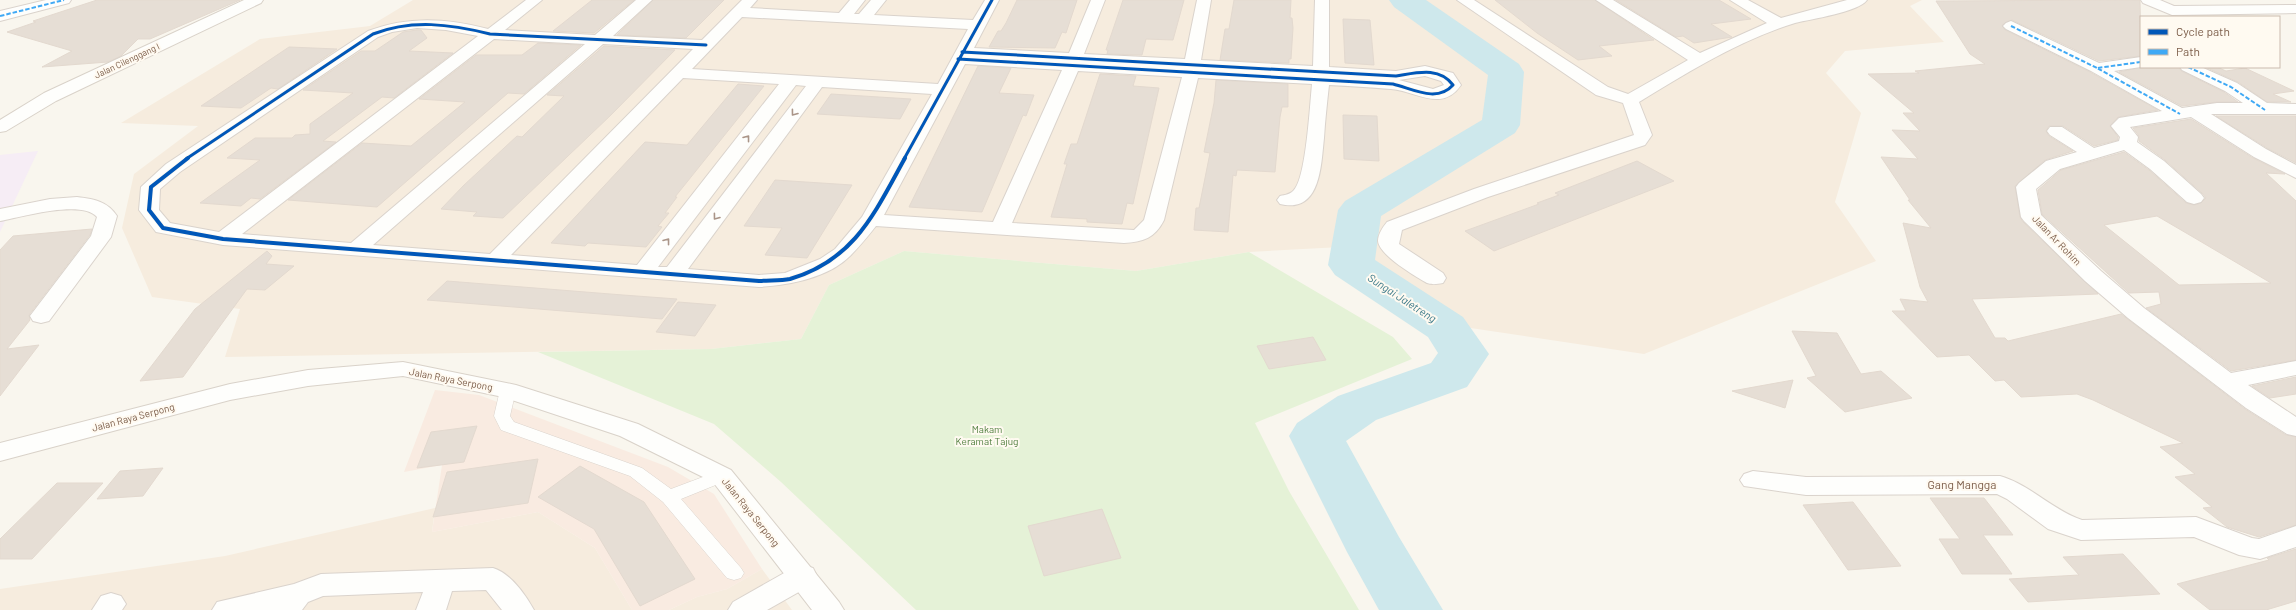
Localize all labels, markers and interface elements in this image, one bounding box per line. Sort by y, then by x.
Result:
legend [2140,16,2280,68]
text: Cycle path [2176,24,2230,38]
street label: Jalan Cilenggang I [92,41,161,80]
text: Path [2176,44,2200,58]
one-way arrow [791,108,798,115]
one-way arrow [742,135,749,142]
one-way arrow [713,212,720,219]
street label: Jalan Ar Rohim [2030,212,2084,268]
one-way arrow [662,238,669,245]
water label: Sungai Jaletreng [1366,271,1439,325]
street label: Jalan Raya Serpong [408,365,494,393]
street label: Jalan Raya Serpong [90,400,176,434]
park label: Makam Keramat Tajug [956,423,1018,447]
street label: Jalan Raya Serpong [720,475,782,549]
street label: Gang Mangga [1928,477,1996,491]

